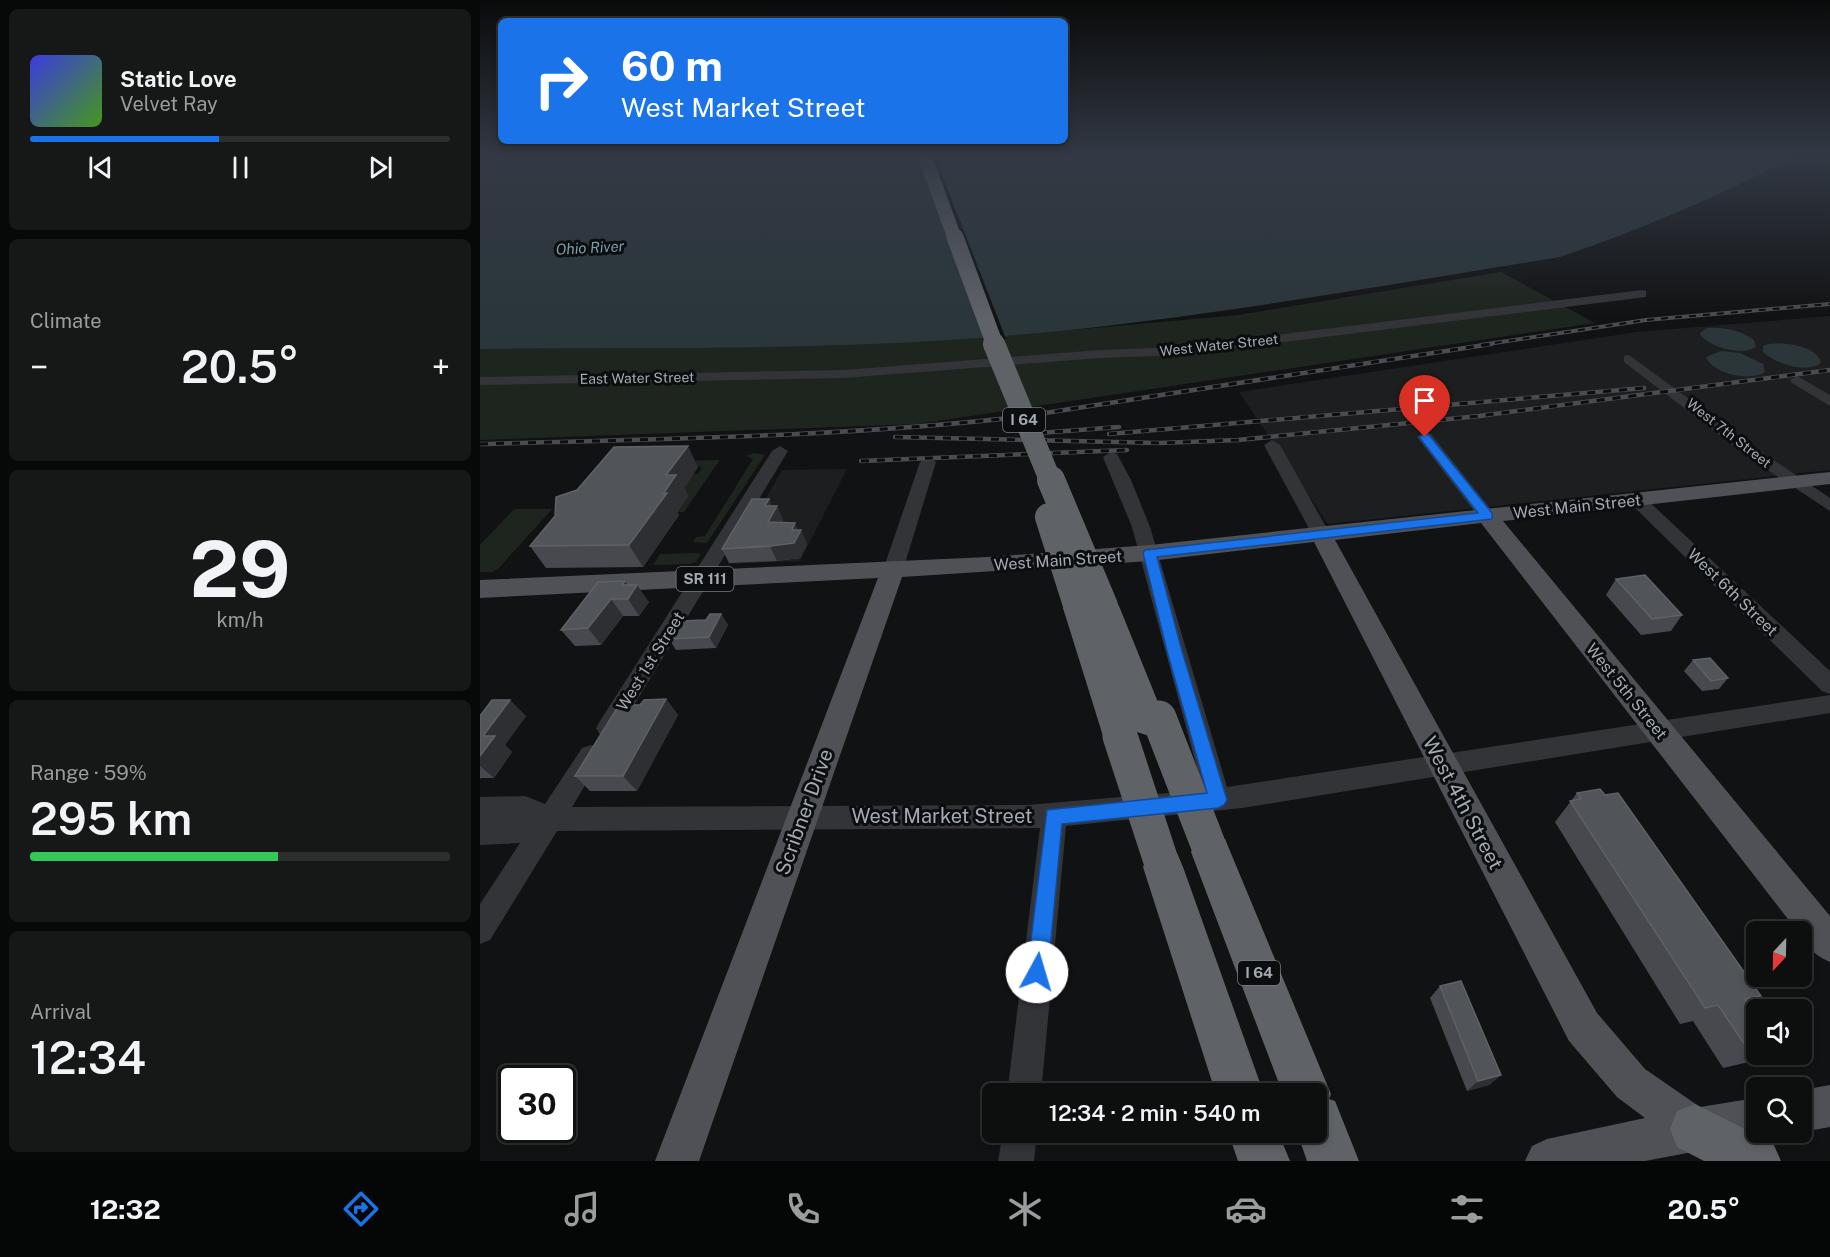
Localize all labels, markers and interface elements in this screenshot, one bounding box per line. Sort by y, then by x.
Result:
text: 60 m [621,41,723,90]
icon: right [522,42,600,120]
text: Static Love [120,66,237,92]
text: West Market Street [621,91,866,123]
text: Velvet Ray [120,92,218,116]
icon: previous [84,151,117,184]
icon: pause [224,151,257,184]
icon: next [364,151,397,184]
water label: Ohio River [555,237,625,258]
text: Climate [30,309,102,333]
street label: West Water Street [1159,331,1279,359]
text: 20.5° [181,340,299,393]
text: − [30,348,48,386]
text: + [432,348,450,386]
street label: East Water Street [579,369,695,387]
pin [1399,375,1450,437]
icon: arrive [1408,384,1441,417]
street label: West 7th Street [1684,395,1774,471]
road number: I 64 [1003,408,1045,432]
street label: West Main Street [1512,490,1642,523]
text: 29 [190,523,290,615]
street label: West 6th Street [1684,545,1782,640]
street label: West Main Street [993,547,1123,574]
road number: SR 111 [676,567,734,591]
text: km/h [216,608,264,632]
street label: West 1st Street [612,608,688,714]
street label: West 5th Street [1582,640,1671,743]
street label: West 4th Street [1418,732,1508,874]
street label: Scribner Drive [770,746,838,878]
text: Range · 59% [30,761,147,785]
text: 295 km [30,792,192,845]
street label: West Market Street [851,804,1033,828]
north arrow [1746,921,1812,987]
map controls [1746,921,1812,1143]
position arrow [1005,940,1069,1004]
road number: I 64 [1238,961,1280,985]
button: sound [1746,999,1812,1065]
text: Arrival [30,1000,92,1024]
text: 12:34 [30,1031,146,1084]
speed limit sign: 30 [498,1065,576,1143]
button: search [1746,1077,1812,1143]
text: 12:34 · 2 min · 540 m [1049,1100,1260,1126]
icon: directions [340,1188,382,1230]
icon: music [561,1188,603,1230]
icon: phone [782,1188,824,1230]
icon: climate [1004,1188,1046,1230]
icon: car [1225,1188,1267,1230]
icon: filters [1446,1188,1488,1230]
text: 12:32 [90,1193,161,1225]
text: 20.5° [1667,1193,1740,1225]

